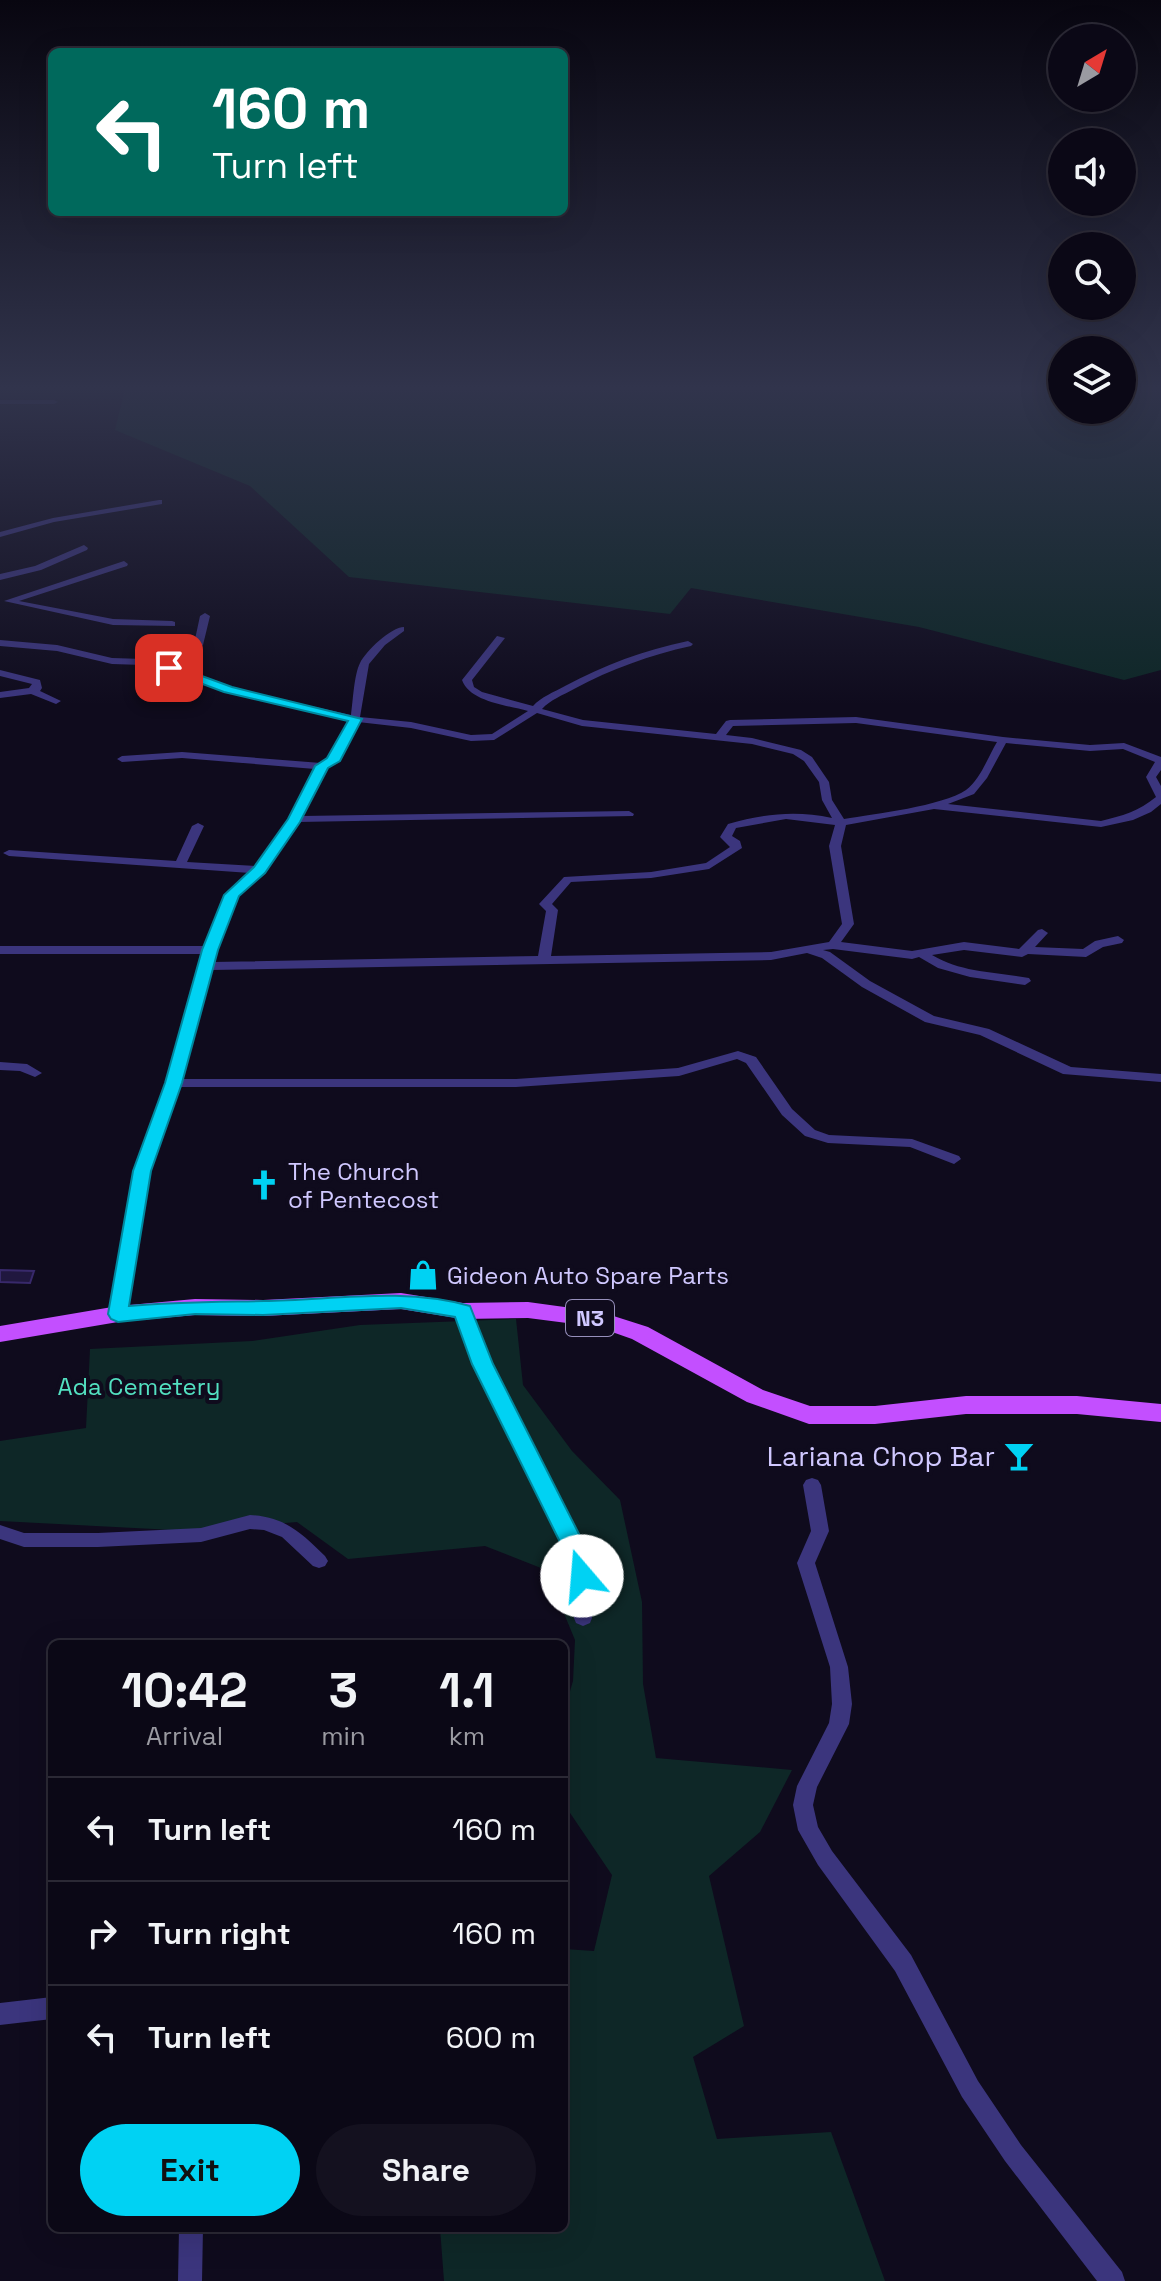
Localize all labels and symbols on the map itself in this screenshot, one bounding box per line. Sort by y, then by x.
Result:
north arrow [1048,24,1136,112]
pin [135,634,203,702]
place label: The Church of Pentecost [288,1156,439,1215]
church icon: The Church of Pentecost [247,1168,281,1202]
shop icon: Gideon Auto Spare Parts [406,1258,440,1292]
place label: Gideon Auto Spare Parts [447,1260,729,1291]
road number: N3 [566,1300,614,1336]
park label: Ada Cemetery [57,1371,221,1402]
place label: Lariana Chop Bar [767,1438,995,1474]
bar icon: Lariana Chop Bar [1002,1439,1036,1473]
position arrow [540,1534,624,1618]

